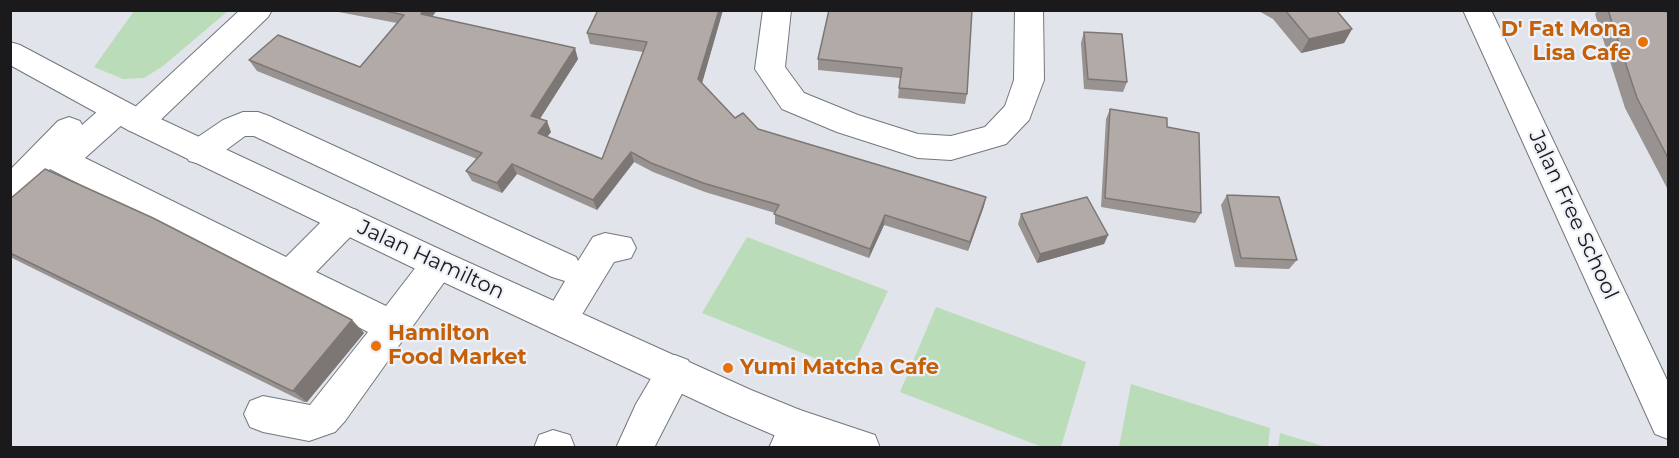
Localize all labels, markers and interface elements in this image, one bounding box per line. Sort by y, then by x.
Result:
place label: D' Fat Mona Lisa Cafe [1501,17,1631,67]
marker: D' Fat Mona Lisa Cafe [1636,35,1650,49]
street label: Jalan Free School [1523,127,1623,303]
street label: Jalan Hamilton [354,215,508,305]
place label: Hamilton Food Market [388,321,527,371]
marker: Hamilton Food Market [369,339,383,353]
place label: Yumi Matcha Cafe [740,355,939,381]
marker: Yumi Matcha Cafe [721,361,735,375]

